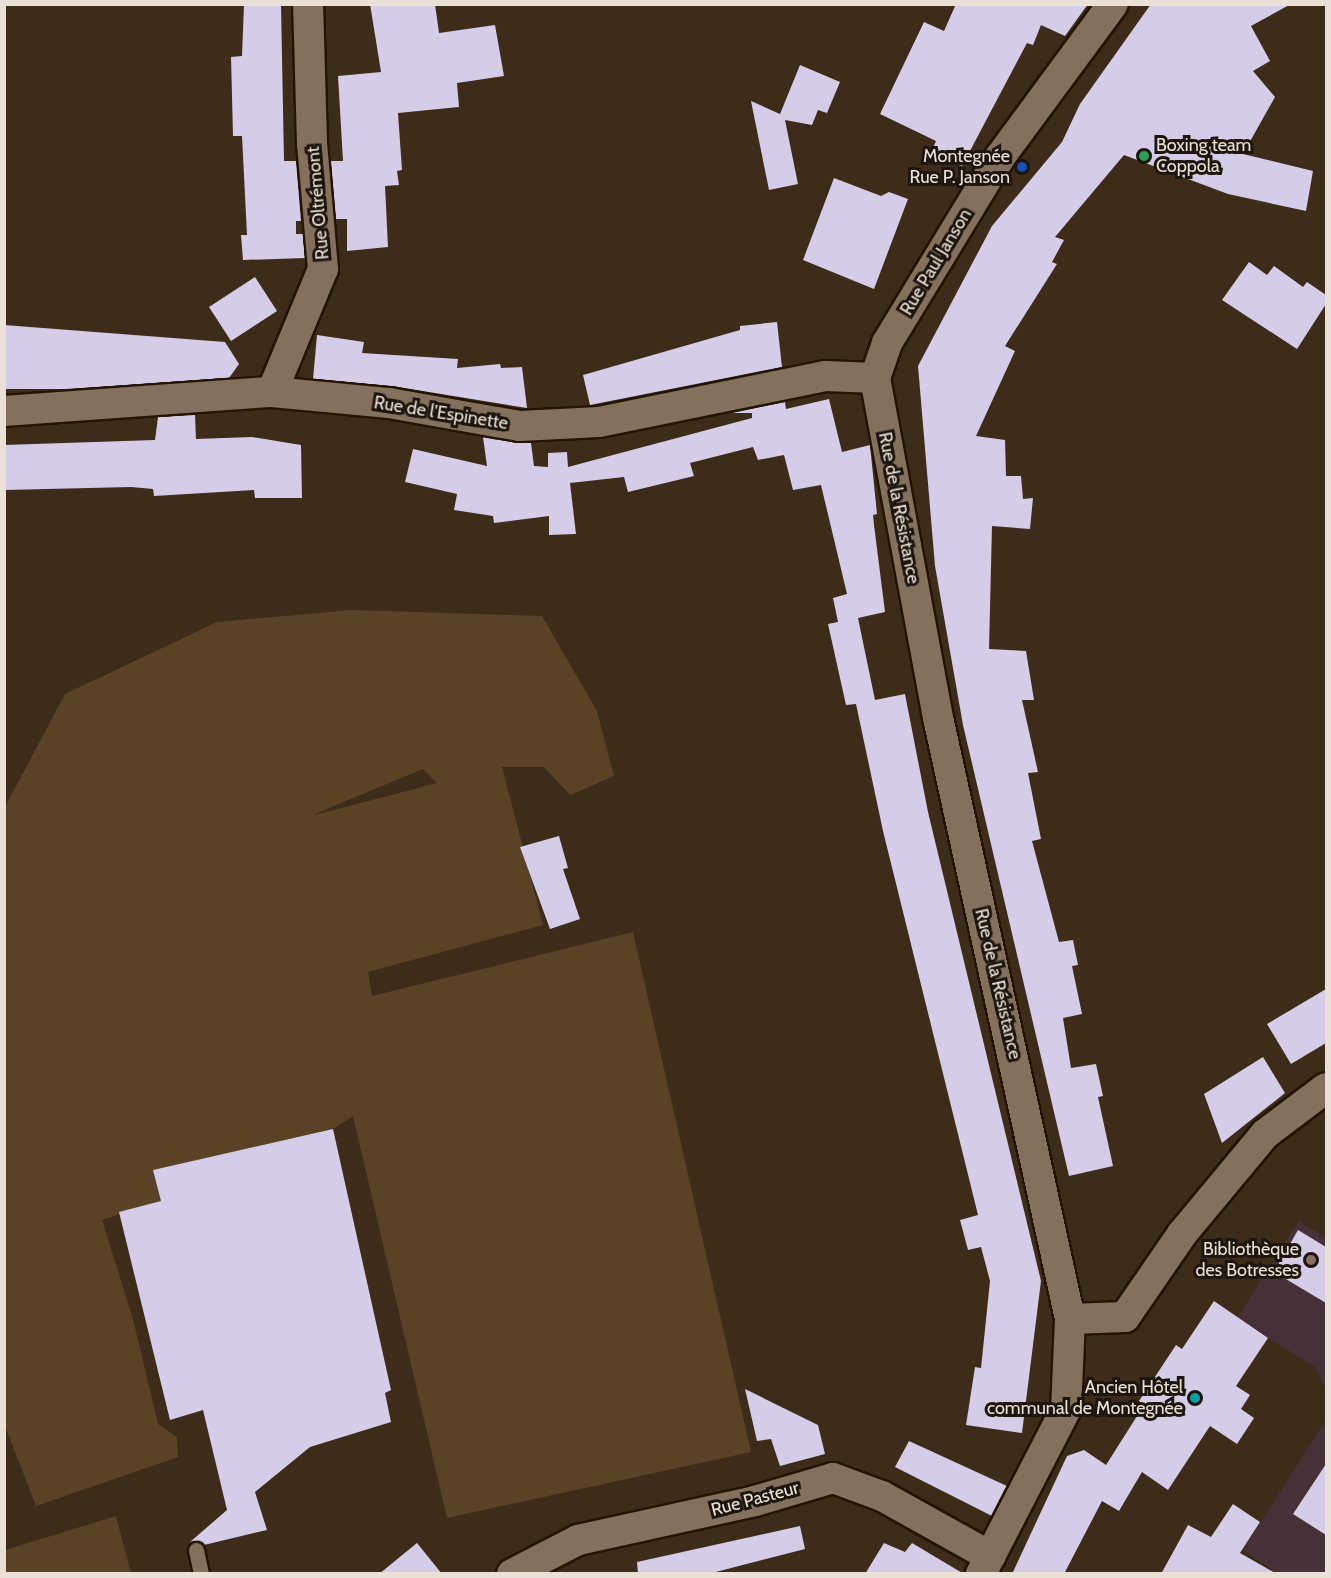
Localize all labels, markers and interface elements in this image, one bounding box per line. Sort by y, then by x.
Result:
place label: Boxing team Coppola [1156,135,1251,178]
street label: Rue Oltrémont [302,145,334,261]
place label: Montegnée Rue P. Janson [910,146,1010,188]
marker: Boxing team Coppola [1137,149,1151,163]
marker: Montegnée Rue P. Janson [1015,160,1029,174]
street label: Rue Paul Janson [896,205,976,319]
street label: Rue de l'Espinette [372,392,510,434]
street label: Rue de la Résistance [874,430,924,586]
street label: Rue de la Résistance [970,907,1026,1061]
place label: Bibliothèque des Botresses [1195,1239,1299,1282]
marker: Bibliothèque des Botresses [1304,1253,1318,1267]
place label: Ancien Hôtel communal de Montegnée [987,1377,1183,1420]
marker: Ancien Hôtel communal de Montegnée [1188,1391,1202,1405]
street label: Rue Pasteur [709,1477,801,1521]

